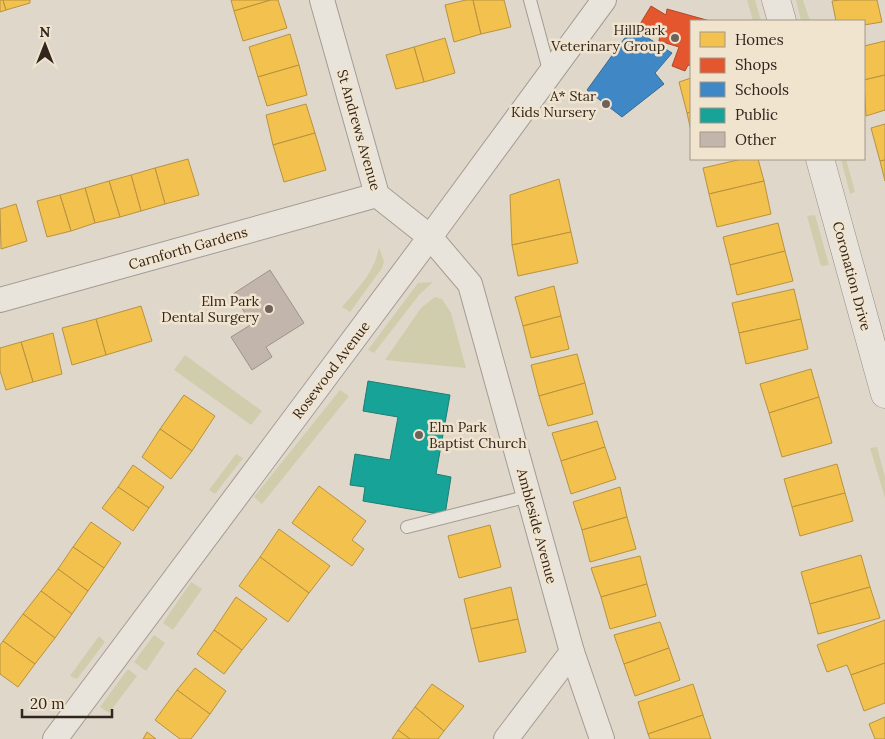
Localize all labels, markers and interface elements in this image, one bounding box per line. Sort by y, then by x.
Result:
north arrow [20,20,70,70]
legend [690,20,865,160]
place label: HillPark Veterinary Group [550,21,665,55]
text: N [40,23,51,41]
text: Homes [735,30,784,49]
marker: HillPark Veterinary Group [669,32,681,44]
text: Shops [735,55,777,74]
street label: St Andrews Avenue [333,67,385,193]
text: Schools [735,80,789,99]
place label: A* Star Kids Nursery [511,87,597,121]
marker: A* Star Kids Nursery [600,98,612,110]
text: Public [735,105,778,124]
text: Other [735,130,777,149]
street label: Coronation Drive [829,219,875,333]
street label: Carnforth Gardens [126,222,250,274]
place label: Elm Park Dental Surgery [161,292,260,326]
marker: Elm Park Dental Surgery [263,303,275,315]
street label: Rosewood Avenue [288,317,374,422]
place label: Elm Park Baptist Church [429,418,527,452]
marker: Elm Park Baptist Church [413,429,425,441]
street label: Ambleside Avenue [513,466,561,586]
scale bar [22,686,112,718]
text: 20 m [30,694,65,713]

